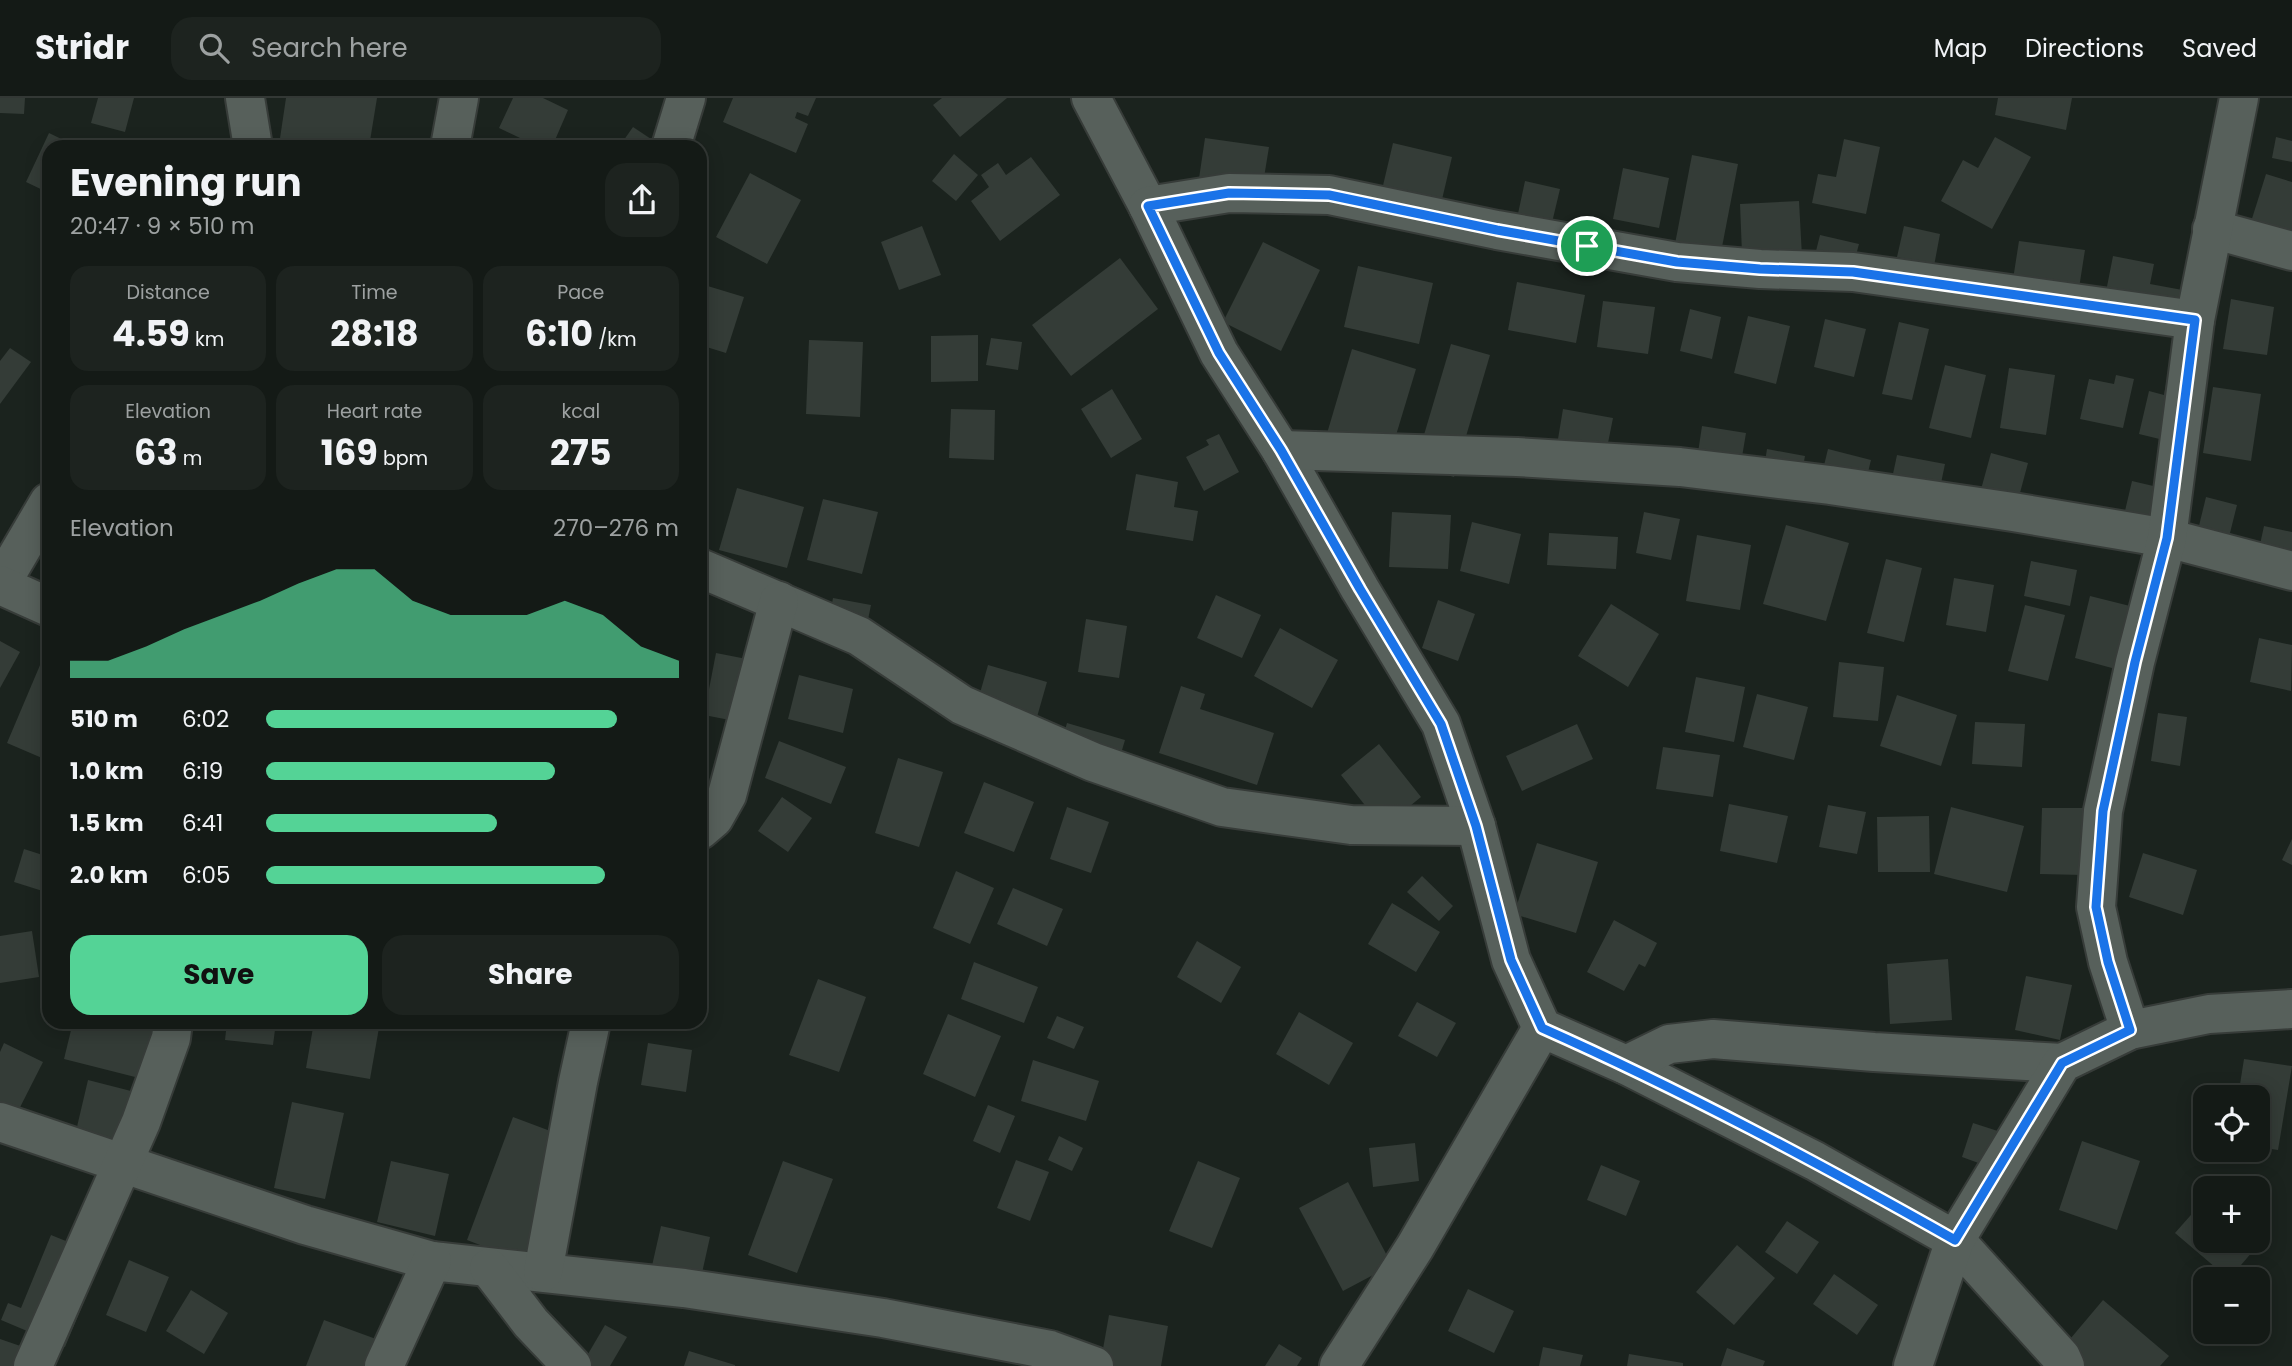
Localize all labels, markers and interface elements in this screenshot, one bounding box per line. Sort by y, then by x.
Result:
search box [171,17,661,80]
text: Stridr [35,24,129,71]
icon: search [195,29,233,67]
text: Search here [251,30,408,66]
text: Map [1934,32,1987,65]
text: Directions [2025,32,2144,65]
text: Saved [2182,32,2257,65]
text: Evening run [70,156,302,209]
button: share [605,163,679,237]
text: 20:47 · 9 × 510 m [70,210,254,242]
pin [1557,216,1617,276]
icon: arrive [1568,227,1606,265]
text: Distance [127,279,210,306]
text: Time [351,279,398,306]
text: Pace [557,279,604,306]
text: 4.59 [112,309,190,358]
text: 28:18 [330,309,419,358]
text: 6:10 [525,309,593,358]
text: km [190,326,224,353]
text: /km [593,326,637,353]
text: Elevation [125,398,211,425]
text: Heart rate [327,398,422,425]
text: kcal [561,398,600,425]
text: 63 [134,428,178,477]
text: 169 [321,428,378,477]
text: 275 [550,428,612,477]
text: m [178,445,202,472]
text: bpm [378,445,428,472]
text: Elevation [70,512,174,544]
text: 270–276 m [553,512,679,544]
text: 510 m [70,703,138,735]
text: 6:02 [182,703,229,735]
text: 1.0 km [70,755,144,787]
text: 6:19 [182,755,223,787]
text: 1.5 km [70,807,144,839]
text: 6:41 [182,807,223,839]
text: 2.0 km [70,859,148,891]
text: 6:05 [182,859,230,891]
button: Save [70,935,368,1015]
button: Share [382,935,679,1015]
map controls [2193,1085,2270,1344]
button: locate [2193,1085,2270,1162]
button: + [2193,1176,2270,1253]
button: − [2193,1267,2270,1344]

